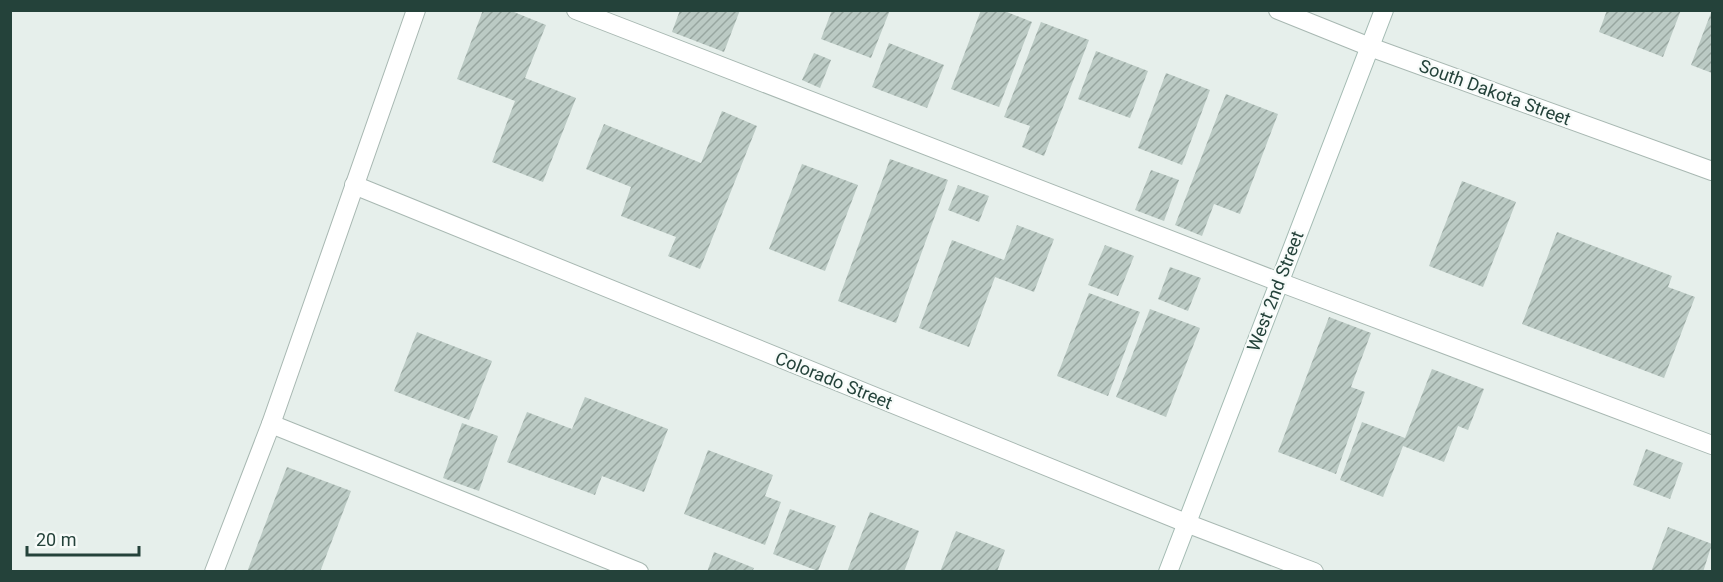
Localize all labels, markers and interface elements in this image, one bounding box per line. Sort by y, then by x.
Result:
street label: South Dakota Street [1416,55,1574,129]
street label: West 2nd Street [1242,228,1308,354]
street label: Colorado Street [772,347,896,413]
scale bar [27,519,140,557]
text: 20 m [36,529,76,550]

